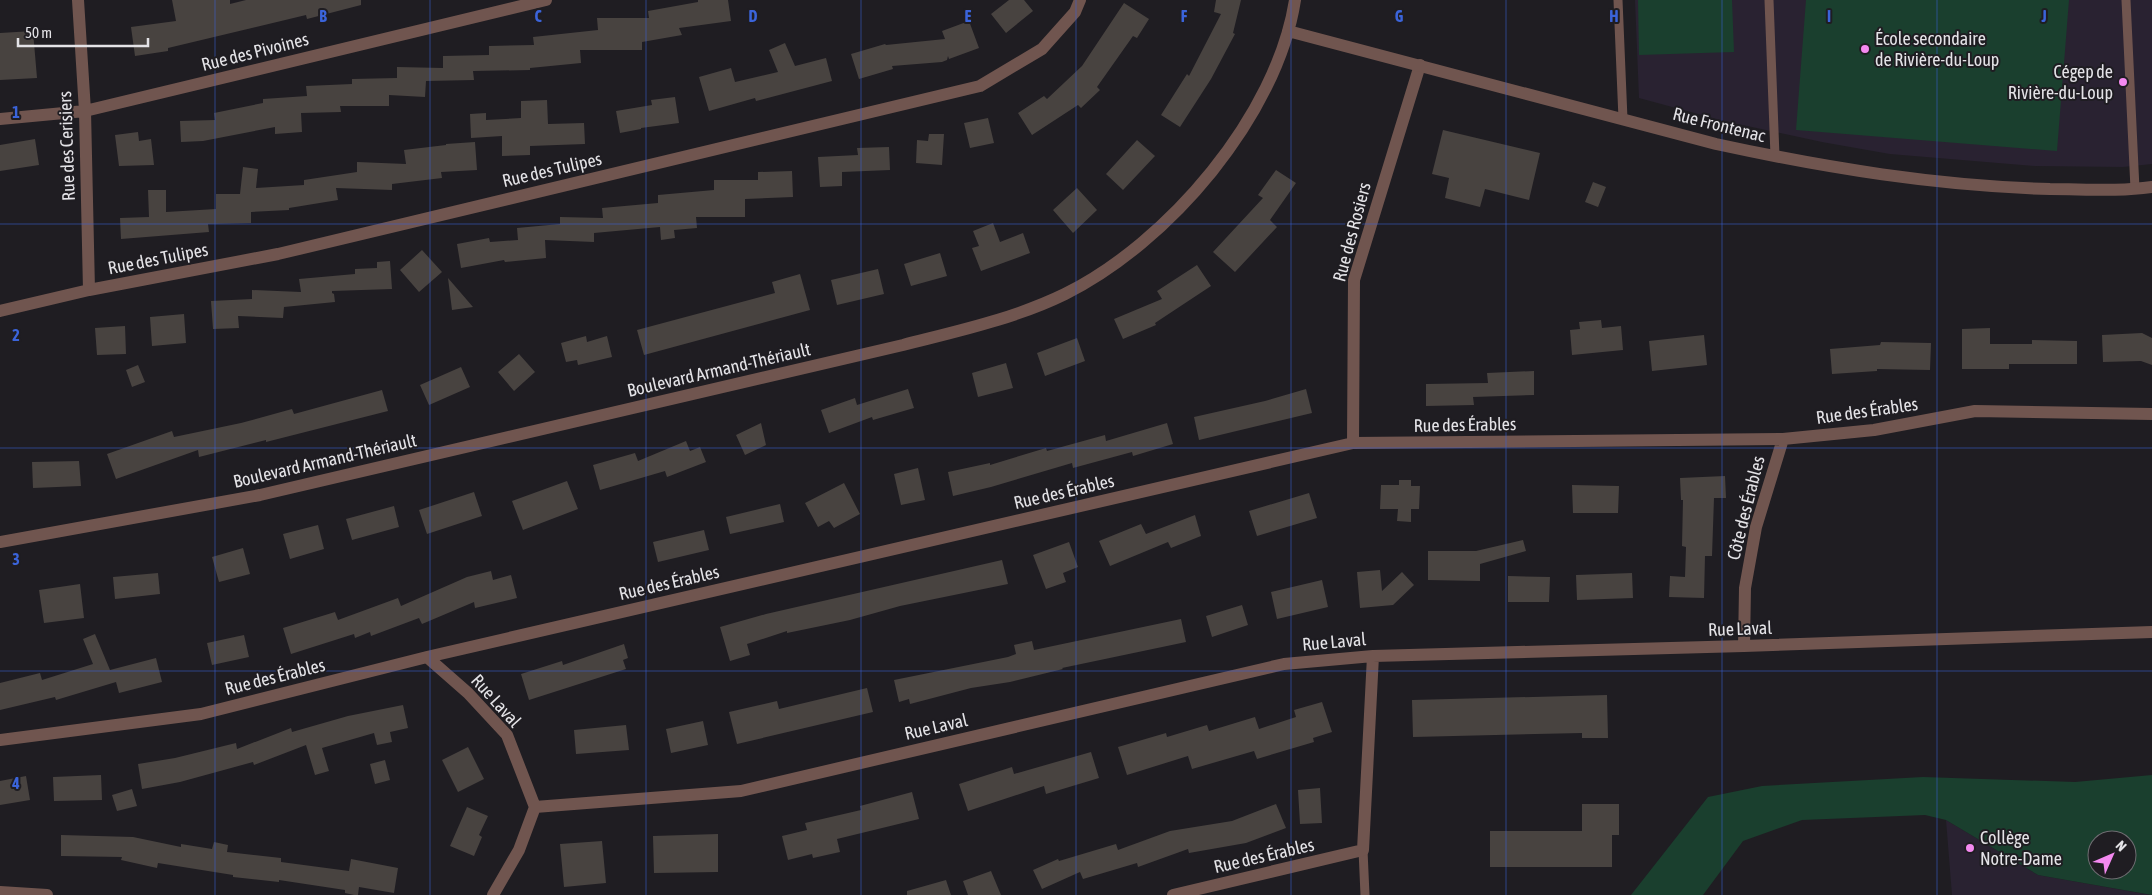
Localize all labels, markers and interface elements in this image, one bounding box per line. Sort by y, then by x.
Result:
text: B [319,7,327,25]
text: C [534,7,542,25]
text: D [749,7,758,25]
text: E [965,7,972,25]
text: F [1181,7,1188,25]
text: G [1395,7,1404,25]
text: H [1609,7,1619,25]
text: I [1827,7,1831,25]
text: J [2040,7,2047,25]
scale bar [18,15,148,47]
text: 50 m [25,24,52,41]
street label: Rue des Pivoines [199,28,311,75]
place label: École secondaire de Rivière-du-Loup [1875,28,1999,70]
marker: École secondaire de Rivière-du-Loup [1859,43,1871,55]
place label: Cégep de Rivière-du-Loup [2008,61,2113,103]
marker: Cégep de Rivière-du-Loup [2117,76,2129,88]
street label: Rue des Cerisiers [54,91,79,201]
text: 1 [12,103,20,121]
street label: Rue Frontenac [1671,103,1768,146]
street label: Rue des Tulipes [500,148,604,191]
street label: Rue des Rosiers [1328,180,1375,284]
street label: Rue des Tulipes [106,239,210,279]
text: 2 [12,326,20,344]
street label: Boulevard Armand-Thériault [625,338,813,401]
street label: Rue des Érables [1815,393,1919,428]
street label: Rue des Érables [1414,413,1516,436]
street label: Boulevard Armand-Thériault [231,429,419,492]
street label: Côte des Érables [1722,454,1769,562]
street label: Rue des Érables [1012,470,1116,513]
text: 3 [12,550,20,568]
street label: Rue des Érables [617,561,721,604]
street label: Rue Laval [1708,617,1773,640]
street label: Rue Laval [1301,628,1367,655]
street label: Rue des Érables [223,654,327,699]
street label: Rue Laval [467,670,526,732]
street label: Rue Laval [902,709,970,744]
text: 4 [11,774,20,792]
place label: Collège Notre-Dame [1980,827,2062,869]
north arrow [2087,830,2137,880]
street label: Rue des Érables [1212,834,1316,877]
text: N [2113,837,2130,854]
marker: Collège Notre-Dame [1964,842,1976,854]

